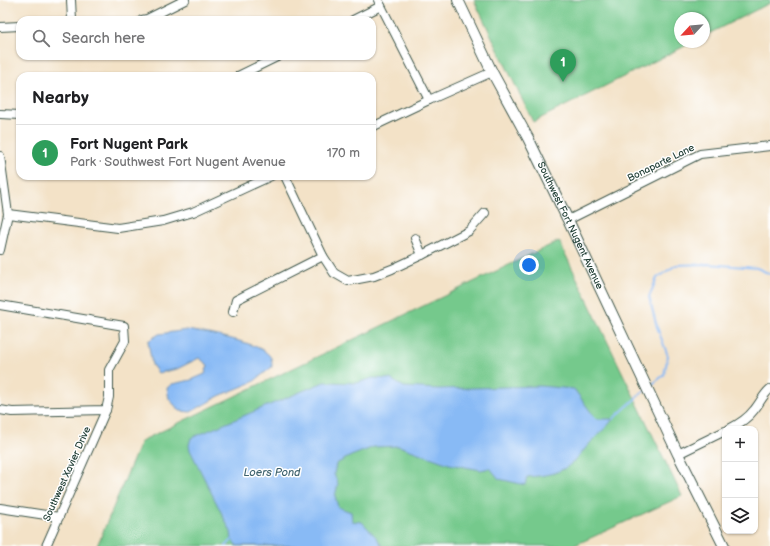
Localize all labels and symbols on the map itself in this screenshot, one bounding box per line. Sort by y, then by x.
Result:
north arrow [674,12,710,48]
pin: 1 [550,49,576,82]
street label: Bonaparte Lane [626,142,697,184]
street label: Southwest Fort Nugent Avenue [535,160,606,291]
your location [519,255,539,275]
street label: Southwest Xavier Drive [41,425,93,523]
water label: Loers Pond [244,466,301,479]

